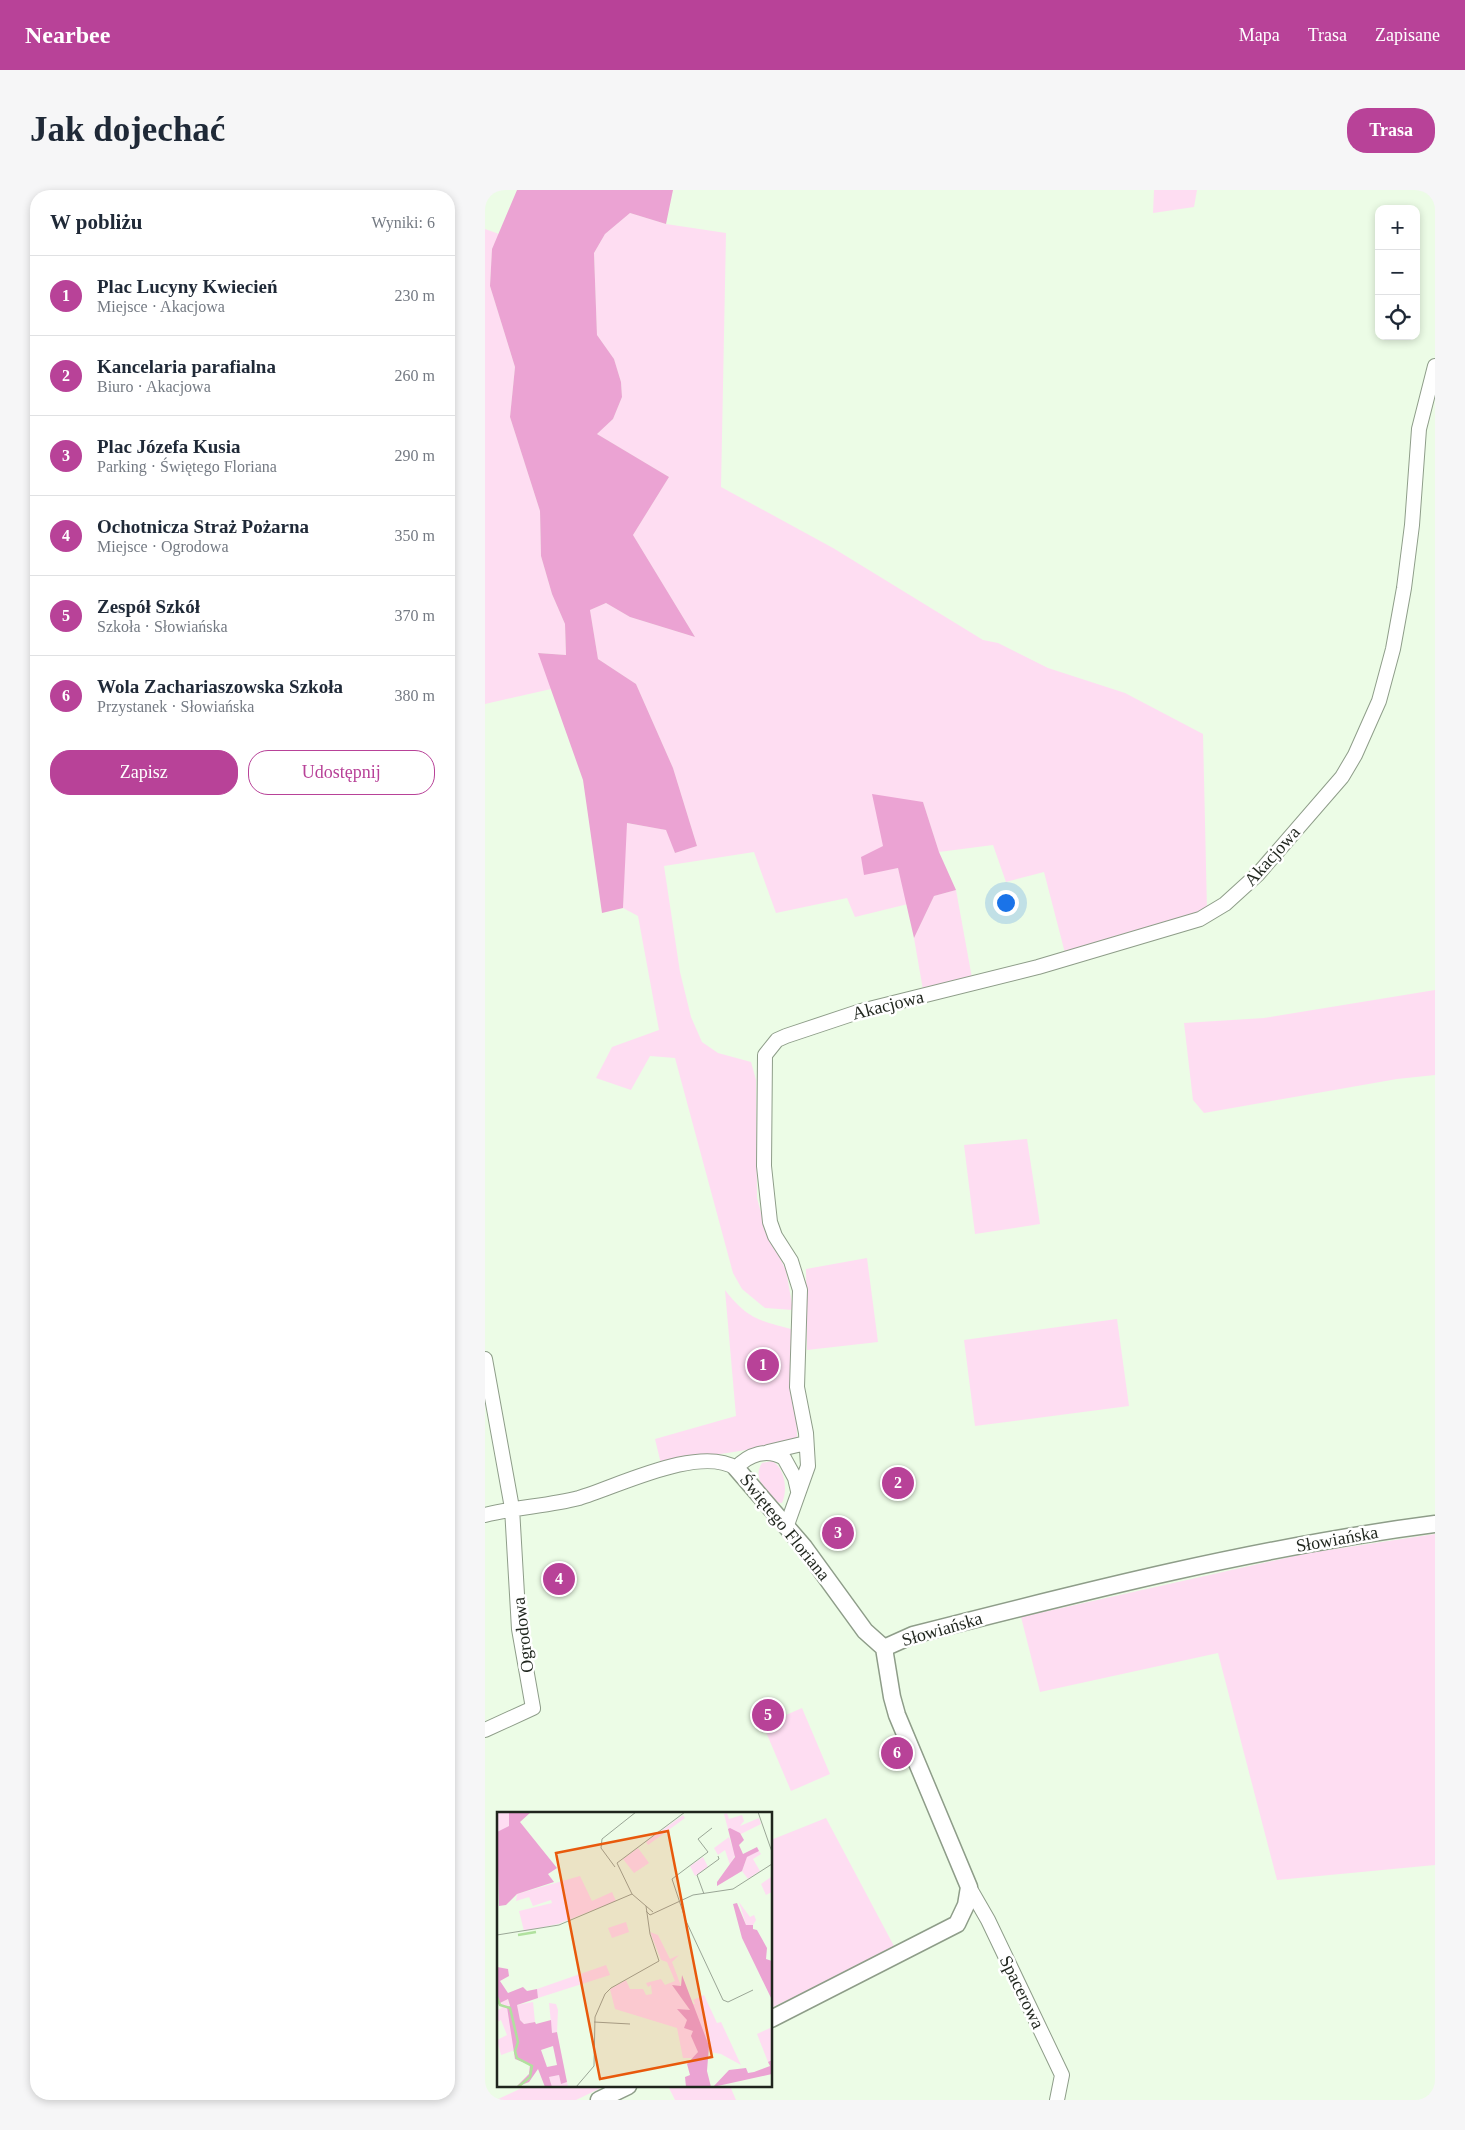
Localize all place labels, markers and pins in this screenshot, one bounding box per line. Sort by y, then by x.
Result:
pin: 1 [747,1346,779,1384]
pin: 2 [882,1464,914,1502]
pin: 3 [822,1514,854,1552]
pin: 4 [543,1560,575,1598]
pin: 5 [752,1696,784,1734]
pin: 6 [881,1734,913,1772]

